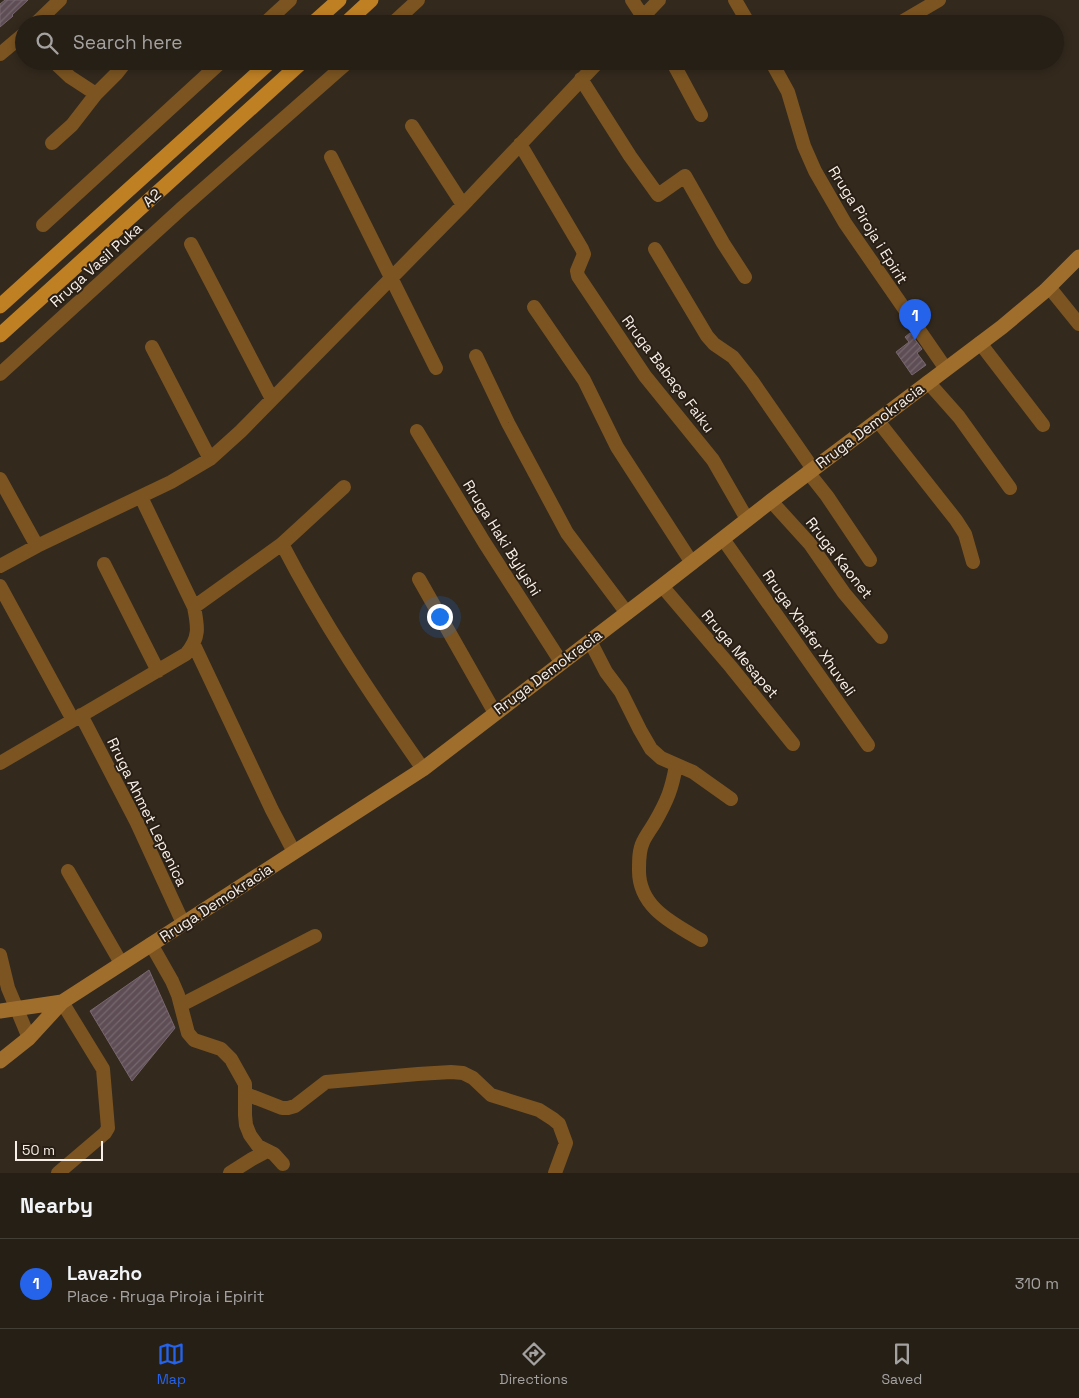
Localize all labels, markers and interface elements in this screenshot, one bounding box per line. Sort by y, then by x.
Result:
search box [15,15,1064,70]
icon: search [33,29,61,57]
text: Search here [73,30,183,55]
street label: Rruga Piroja i Epirit [824,162,912,287]
street label: A2 [138,184,165,211]
street label: Rruga Vasil Puka [46,218,146,311]
pin: 1 [899,299,931,340]
street label: Rruga Babaçe Faiku [618,311,719,436]
street label: Rruga Demokracia [812,379,928,472]
street label: Rruga Haki Bylyshi [459,476,546,599]
street label: Rruga Kaonet [802,513,877,602]
street label: Rruga Xhafer Xhuveli [759,566,860,700]
your location [427,604,453,630]
street label: Rruga Mesapet [698,605,783,702]
street label: Rruga Demokracia [490,625,606,718]
street label: Rruga Ahmet Lepenica [103,734,192,890]
street label: Rruga Demokracia [156,859,276,946]
scale bar [15,1138,102,1161]
text: 50 m [22,1141,55,1159]
text: Nearby [20,1192,93,1219]
text: Lavazho [67,1261,142,1286]
text: 1 [32,1273,40,1294]
text: 310 m [1015,1273,1059,1294]
text: Place · Rruga Piroja i Epirit [67,1286,264,1307]
tab: Map [157,1340,186,1388]
tab: Directions [499,1340,568,1388]
tab: Saved [881,1340,922,1388]

